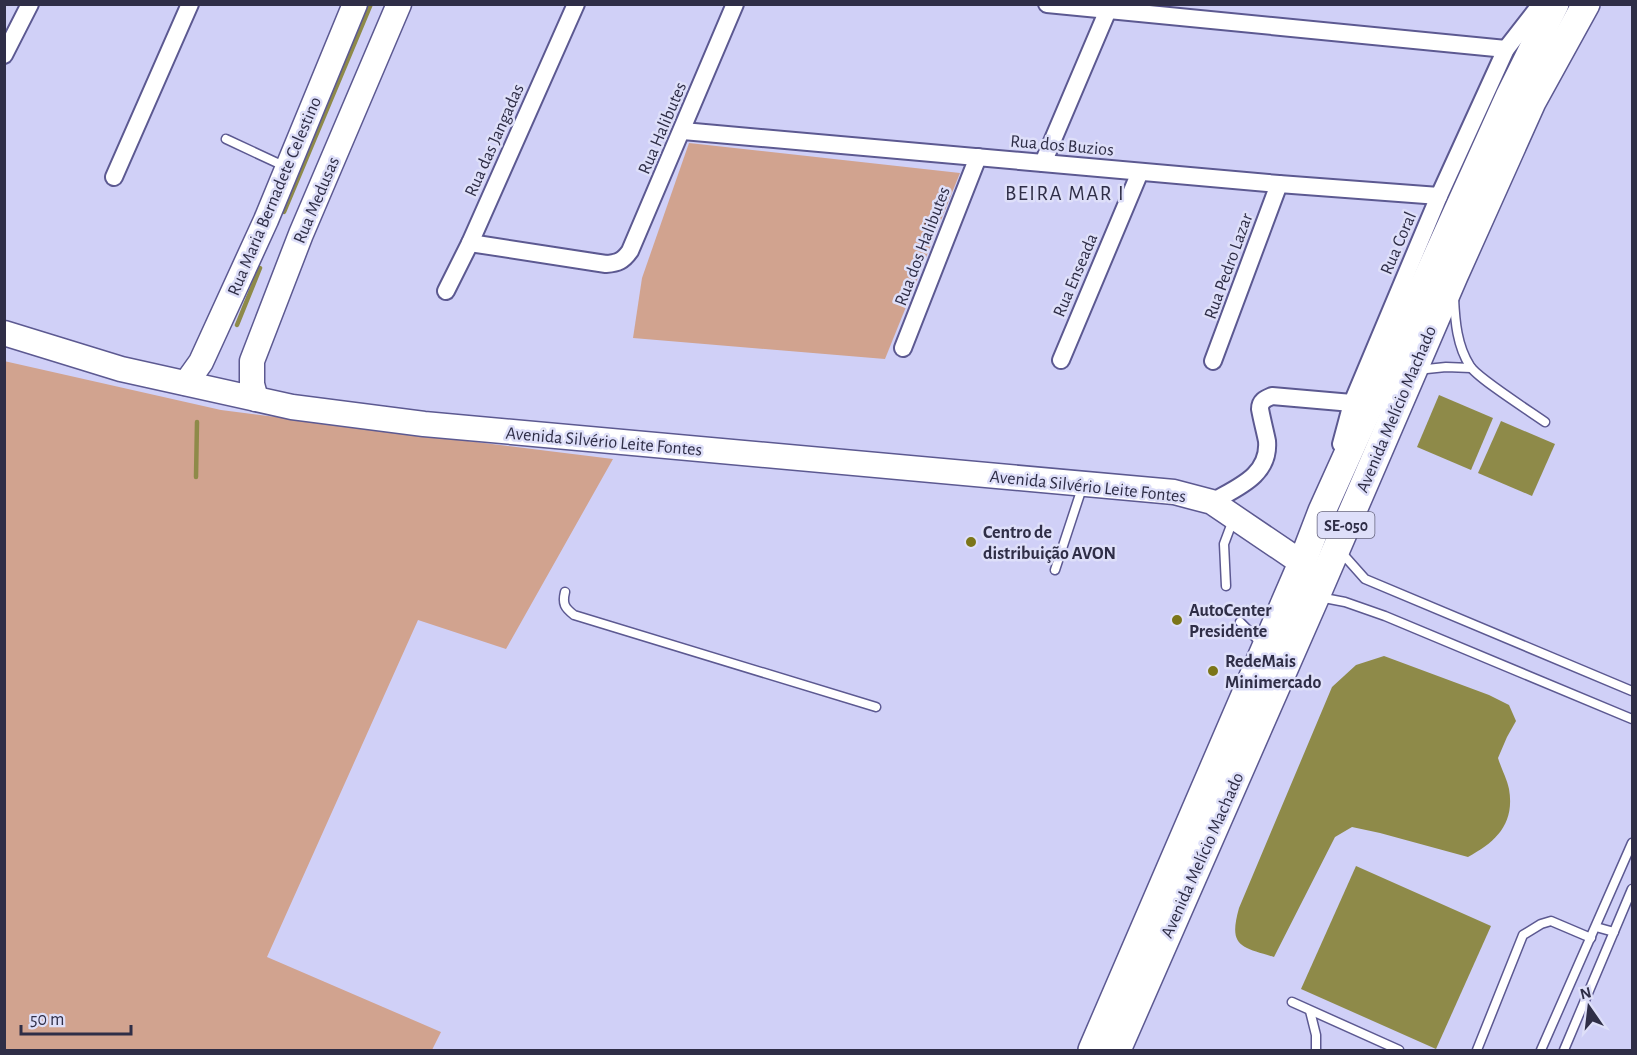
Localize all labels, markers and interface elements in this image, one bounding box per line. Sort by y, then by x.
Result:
street label: Rua Halibutes [635,80,690,177]
street label: Rua das Jangadas [462,81,528,199]
street label: Rua Maria Bernadete Celestino [225,94,325,298]
street label: Rua dos Buzios [1009,132,1115,159]
street label: Rua Medusas [291,154,343,246]
district label: BEIRA MAR I [1005,183,1125,204]
street label: Rua dos Halibutes [892,184,954,308]
street label: Rua Coral [1378,209,1420,277]
street label: Rua Pedro Lazar [1201,211,1256,322]
street label: Rua Enseada [1050,231,1102,320]
street label: Avenida Melício Machado [1354,323,1440,495]
street label: Avenida Silvério Leite Fontes [505,424,703,460]
street label: Avenida Silvério Leite Fontes [989,468,1187,506]
road number: SE-050 [1318,512,1374,538]
place label: Centro de distribuição AVON [983,524,1116,563]
marker: Centro de distribuição AVON [964,535,978,549]
place label: AutoCenter Presidente [1189,602,1272,641]
marker: AutoCenter Presidente [1170,613,1184,627]
place label: RedeMais Minimercado [1225,653,1321,692]
marker: RedeMais Minimercado [1206,664,1220,678]
street label: Avenida Melício Machado [1158,770,1248,941]
north arrow [1559,977,1619,1037]
text: N [1578,984,1593,1003]
scale bar [21,998,130,1036]
text: 50 m [30,1011,64,1029]

